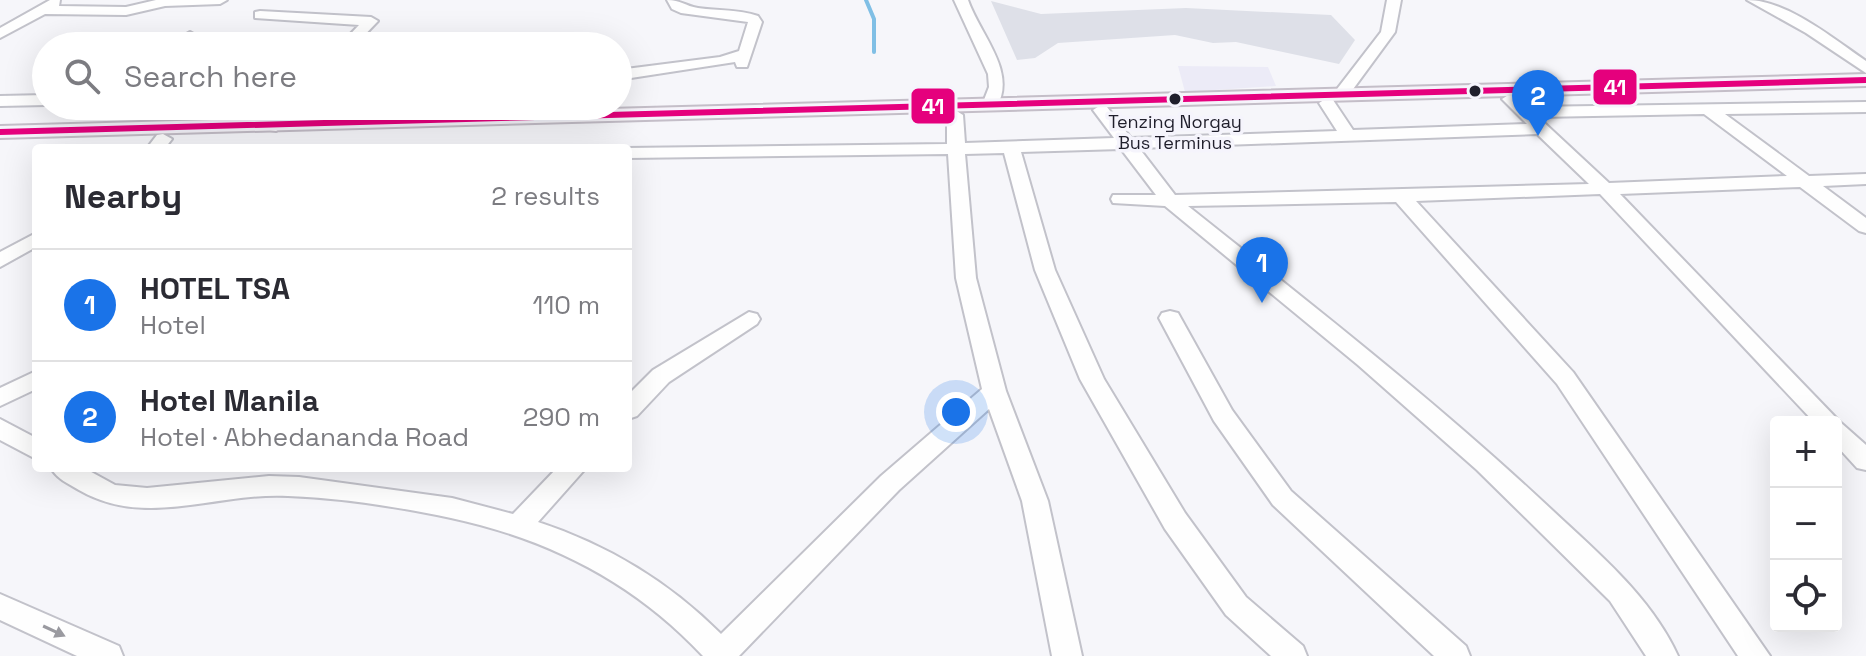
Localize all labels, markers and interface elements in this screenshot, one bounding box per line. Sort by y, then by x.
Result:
search box [32,32,632,120]
icon: search [60,54,104,98]
text: Search here [124,57,297,96]
line badge: 41 [1592,68,1638,106]
pin: 2 [1512,70,1564,136]
text: 41 [1603,73,1627,101]
unlabelled marker [1467,83,1483,99]
line badge: 41 [910,87,956,125]
marker: Tenzing Norgay Bus Terminus [1167,91,1183,107]
text: 41 [921,92,945,120]
place label: Tenzing Norgay Bus Terminus [1108,110,1242,154]
text: Nearby [64,175,182,218]
text: 2 results [491,179,600,213]
pin: 1 [1236,237,1288,303]
text: HOTEL TSA [140,269,290,308]
text: 1 [84,288,96,322]
text: 110 m [533,288,600,322]
text: Hotel [140,308,206,342]
text: Hotel Manila [140,381,319,420]
your location [936,392,976,432]
text: 2 [82,400,98,434]
text: 290 m [523,400,600,434]
map controls [1770,416,1842,632]
button: + [1770,416,1842,488]
text: Hotel · Abhedananda Road [140,420,469,454]
button: − [1770,488,1842,560]
button: locate [1770,560,1842,632]
one-way arrow [42,624,66,638]

